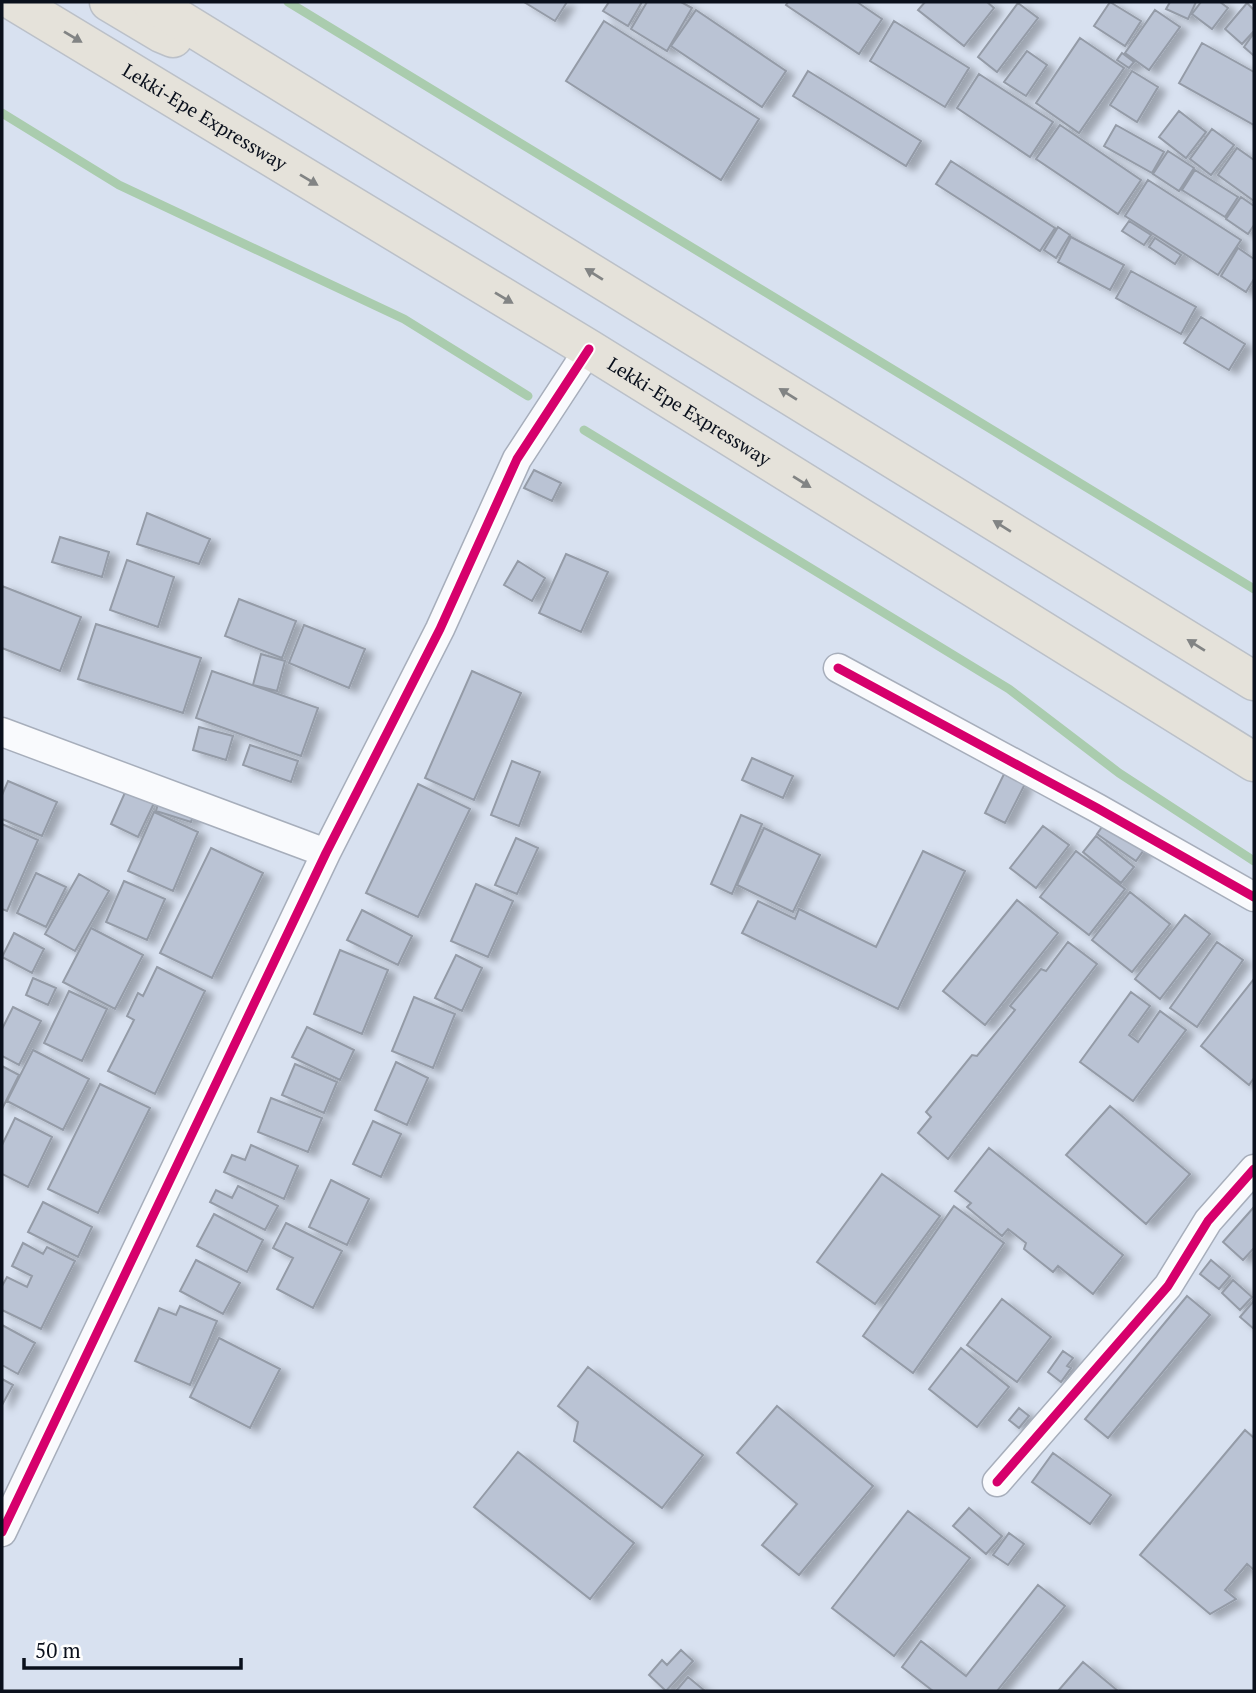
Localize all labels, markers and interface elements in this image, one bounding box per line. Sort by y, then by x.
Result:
one-way arrow [63,30,83,43]
street label: Lekki-Epe Expressway [119,57,292,176]
one-way arrow [300,174,319,187]
one-way arrow [585,268,604,281]
one-way arrow [495,292,514,305]
street label: Lekki-Epe Expressway [603,351,776,471]
one-way arrow [778,387,798,400]
one-way arrow [793,475,812,488]
one-way arrow [993,520,1012,532]
one-way arrow [1187,639,1206,652]
scale bar [24,1626,242,1670]
text: 50 m [35,1636,81,1664]

